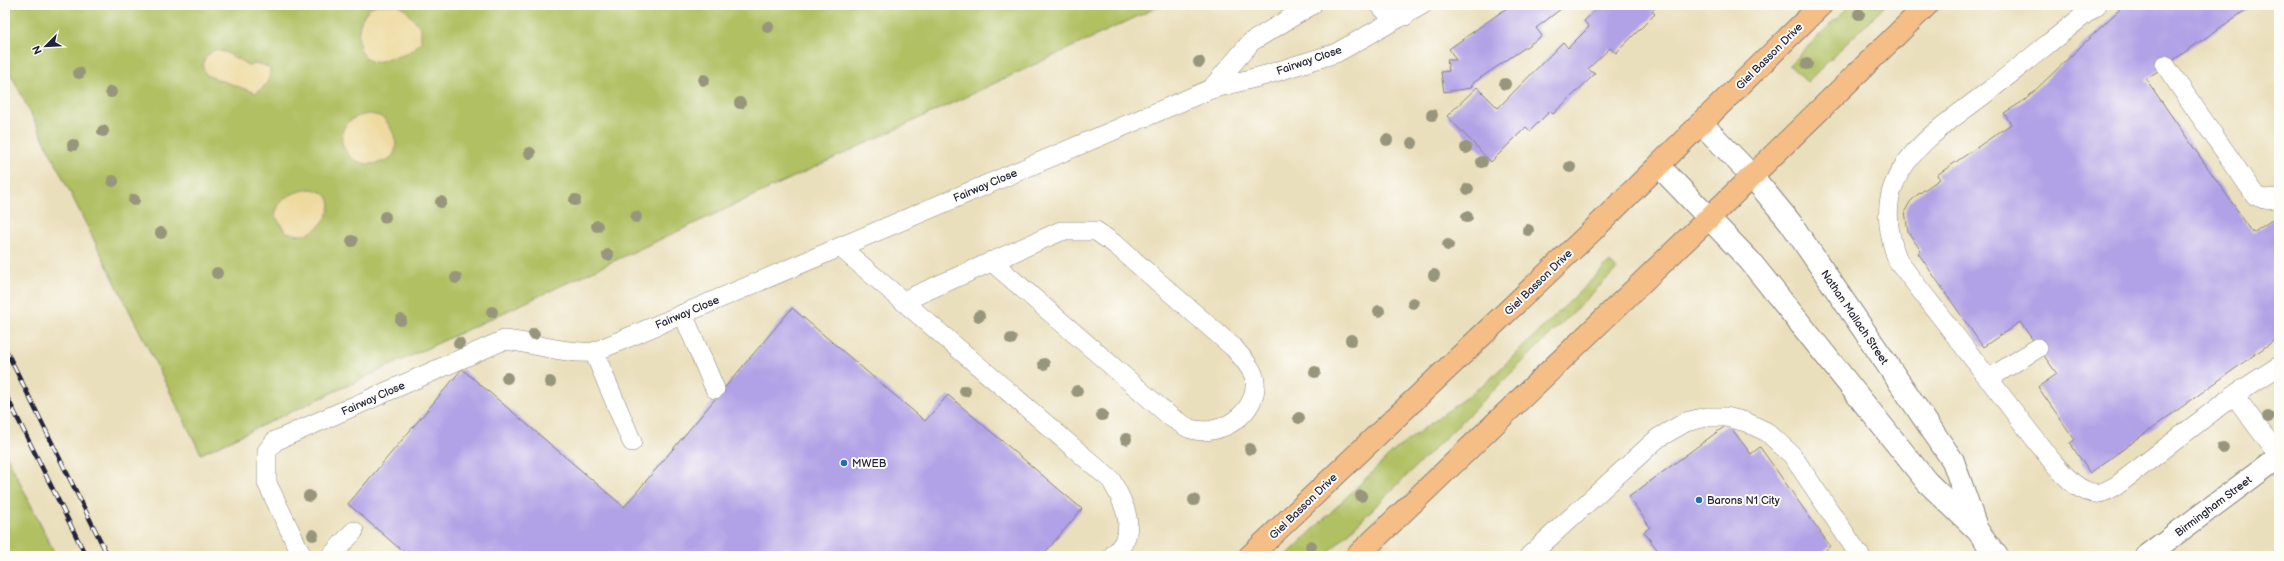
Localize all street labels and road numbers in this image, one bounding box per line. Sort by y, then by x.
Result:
street label: Giel Basson Drive [1733,20,1806,92]
street label: Fairway Close [1275,43,1344,78]
street label: Fairway Close [951,166,1020,205]
street label: Giel Basson Drive [1502,247,1575,318]
street label: Nathan Mallach Street [1818,268,1891,367]
street label: Fairway Close [653,293,722,332]
street label: Fairway Close [339,378,407,418]
street label: Giel Basson Drive [1267,471,1340,542]
street label: Birmingham Street [2172,473,2255,539]

